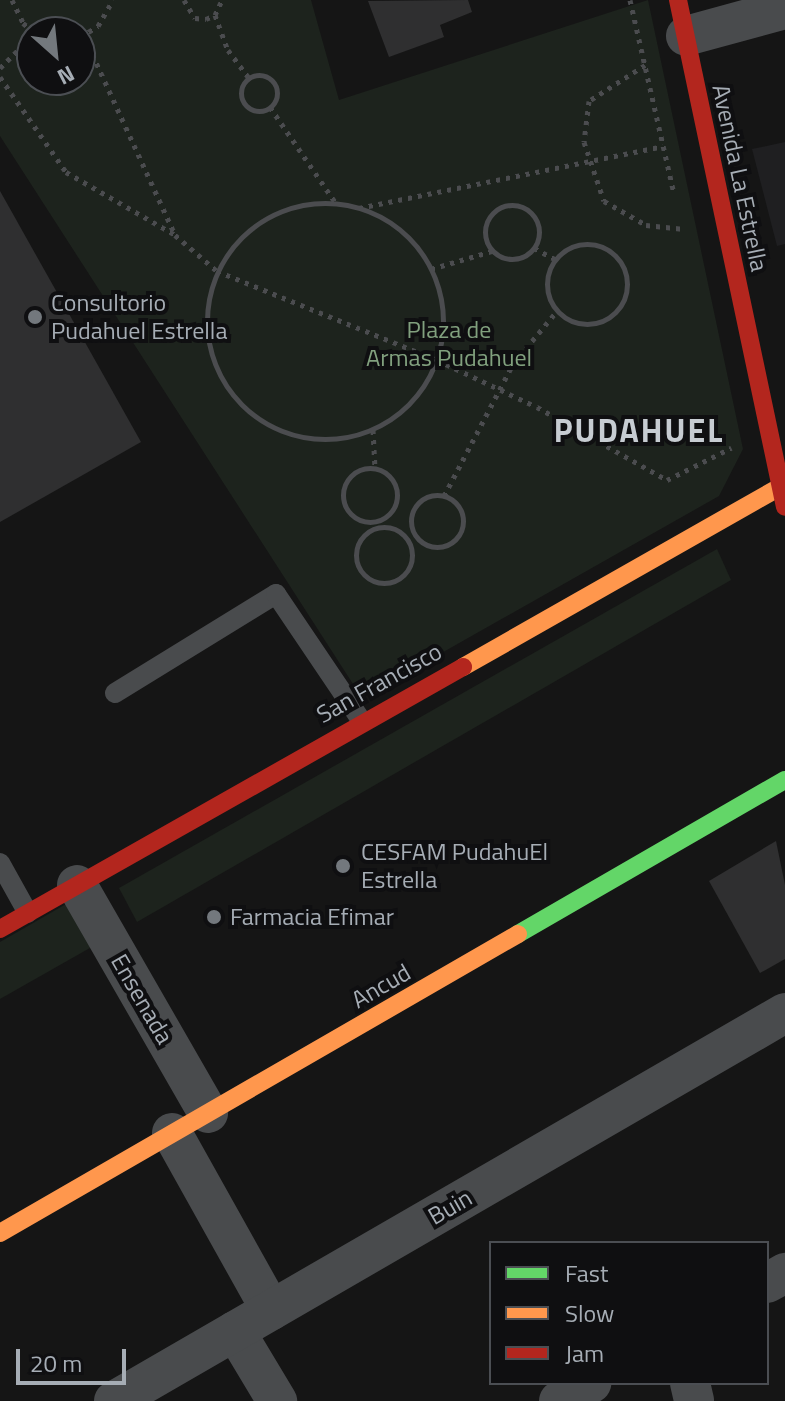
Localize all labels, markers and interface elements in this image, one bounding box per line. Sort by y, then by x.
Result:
north arrow [16,16,96,96]
text: N [51,57,80,94]
street label: Avenida La Estrella [706,82,774,274]
place label: Consultorio Pudahuel Estrella [51,289,227,345]
marker: Consultorio Pudahuel Estrella [26,308,44,326]
park label: Plaza de Armas Pudahuel [366,316,532,372]
district label: PUDAHUEL [554,411,724,449]
street label: San Francisco [311,637,447,729]
place label: CESFAM PudahuEl Estrella [361,838,548,894]
marker: CESFAM PudahuEl Estrella [332,855,354,877]
place label: Farmacia Efimar [230,903,394,931]
marker: Farmacia Efimar [205,908,223,926]
street label: Ensenada [105,949,179,1049]
street label: Ancud [346,958,416,1014]
street label: Buin [423,1183,477,1231]
legend [489,1241,769,1385]
text: Fast [565,1255,608,1291]
text: Slow [565,1295,614,1331]
scale bar [20,1333,130,1383]
text: Jam [565,1335,604,1371]
text: 20 m [30,1345,82,1381]

